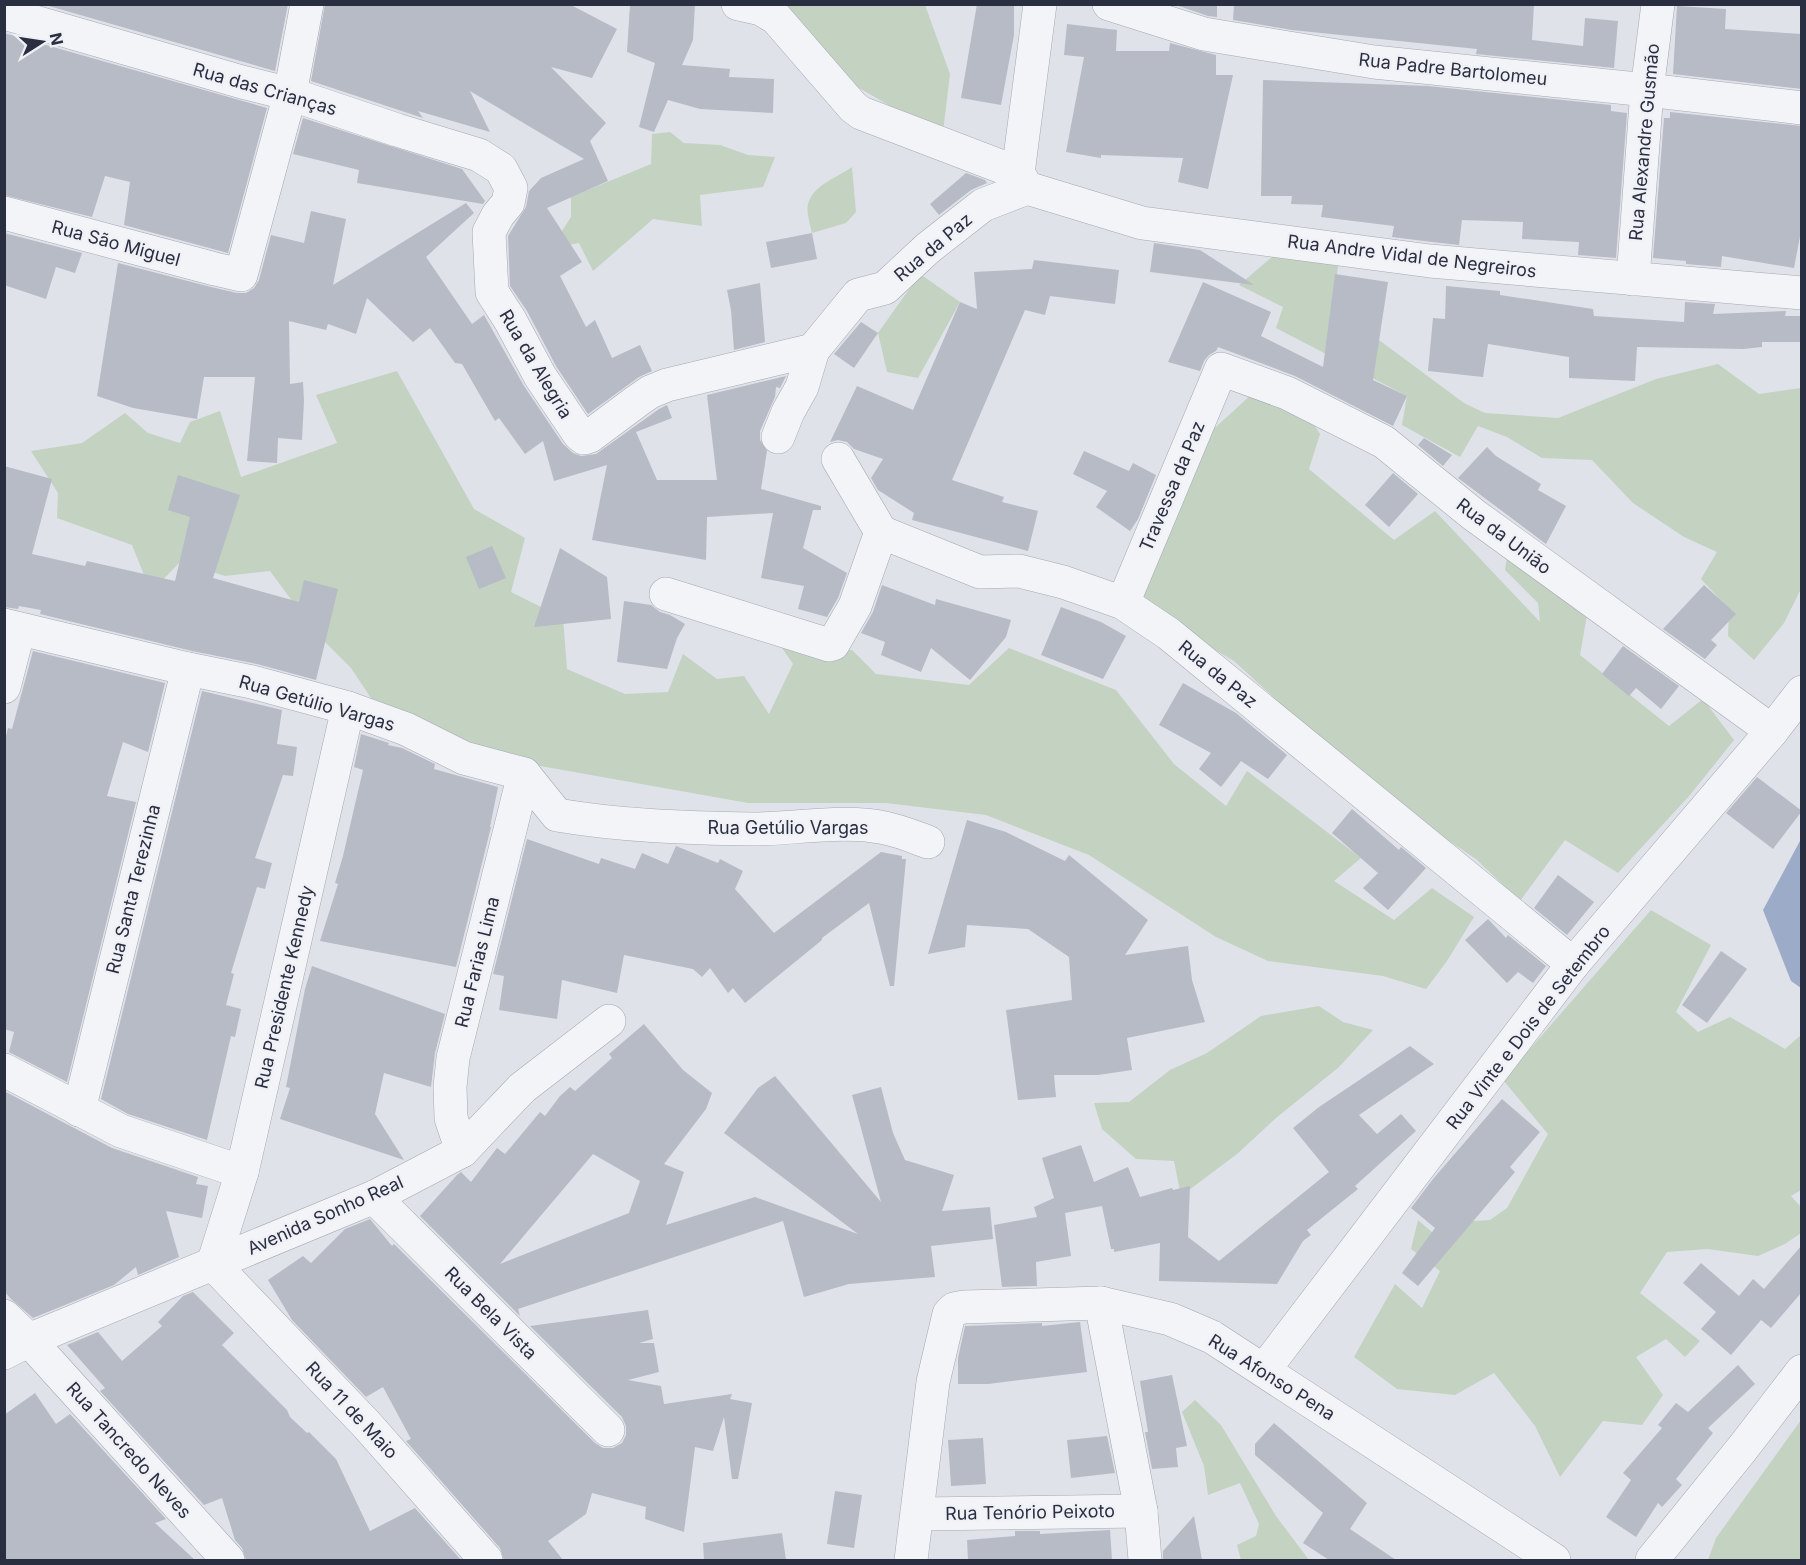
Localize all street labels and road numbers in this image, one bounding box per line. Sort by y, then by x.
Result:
street label: Rua Alexandre Gusmão [1625,42,1663,242]
street label: Rua Padre Bartolomeu [1358,49,1548,89]
street label: Rua das Crianças [191,58,339,120]
street label: Rua da Paz [890,208,976,286]
street label: Rua São Miguel [49,216,183,270]
street label: Rua Andre Vidal de Negreiros [1286,230,1538,282]
street label: Rua da Alegria [495,306,577,422]
street label: Travessa da Paz [1135,418,1209,554]
street label: Rua da União [1453,494,1555,578]
street label: Rua da Paz [1174,636,1262,712]
street label: Rua Getúlio Vargas [237,671,397,735]
street label: Rua Santa Terezinha [102,802,164,976]
street label: Rua Getúlio Vargas [707,817,869,838]
street label: Rua Presidente Kennedy [250,883,318,1091]
street label: Rua Farias Lima [451,894,503,1030]
street label: Rua Vinte e Dois de Setembro [1442,921,1614,1133]
street label: Avenida Sonho Real [244,1171,406,1259]
street label: Rua Bela Vista [441,1263,541,1363]
street label: Rua Afonso Pena [1205,1330,1339,1424]
street label: Rua 11 de Maio [302,1357,402,1463]
street label: Rua Tancredo Neves [62,1378,196,1522]
street label: Rua Tenório Peixoto [945,1500,1115,1524]

